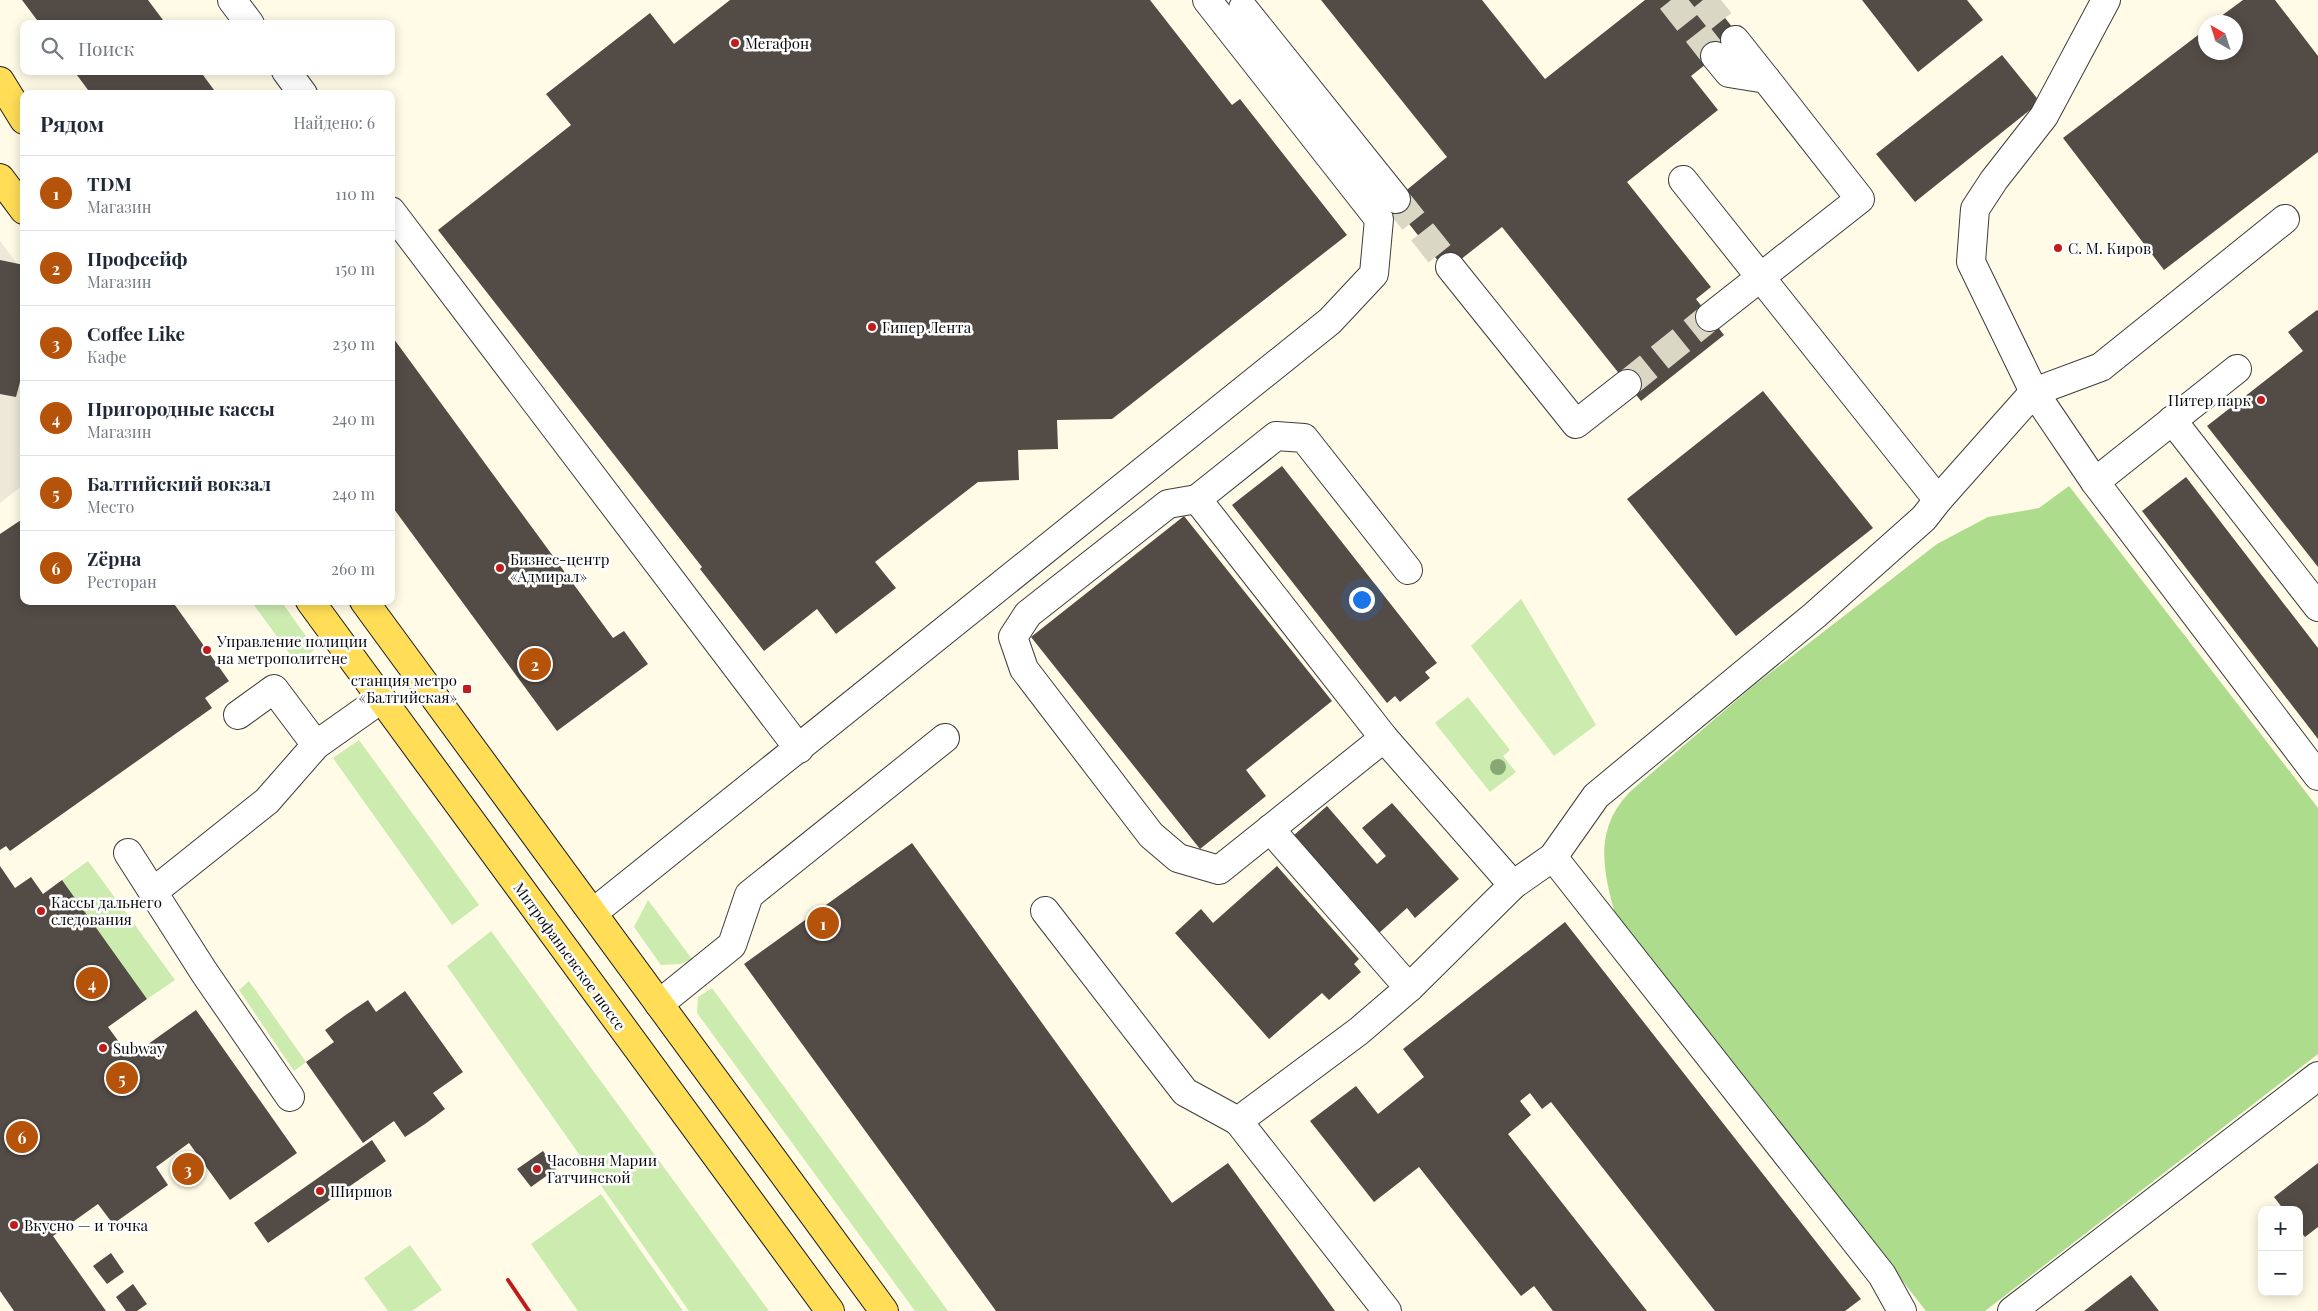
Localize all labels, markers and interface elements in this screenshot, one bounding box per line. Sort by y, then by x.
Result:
north arrow [2198,15,2243,60]
search box [20,20,395,75]
place label: Мегафон [745,33,809,53]
icon: search [38,34,66,62]
text: Поиск [78,35,134,61]
marker: Мегафон [729,37,741,49]
text: Рядом [40,109,104,137]
text: Найдено: 6 [293,112,375,133]
text: TDM [87,170,132,196]
text: 1 [53,183,59,204]
text: 110 m [335,183,375,204]
text: Магазин [87,196,152,217]
place label: С. М. Киров [2068,238,2151,258]
marker: С. М. Киров [2052,242,2064,254]
text: Профсейф [87,245,188,271]
text: 2 [52,258,60,279]
text: 150 m [335,258,375,279]
text: Магазин [87,271,152,292]
place label: Гипер Лента [882,317,972,337]
text: Coffee Like [87,320,185,346]
marker: Гипер Лента [866,321,878,333]
text: 3 [52,333,60,354]
text: 230 m [332,333,375,354]
text: Кафе [87,346,127,367]
place label: Питер парк [2168,390,2251,410]
marker: Питер парк [2255,394,2267,406]
text: Пригородные кассы [87,395,275,421]
text: 4 [52,408,60,429]
text: 240 m [332,408,375,429]
text: Магазин [87,421,152,442]
text: Балтийский вокзал [87,470,271,496]
text: 5 [52,483,60,504]
text: 240 m [332,483,375,504]
text: Место [87,496,134,517]
text: Zёрна [87,545,141,571]
place label: Бизнес-центр «Адмирал» [510,549,610,586]
text: 6 [52,558,60,579]
text: 260 m [331,558,375,579]
marker: Бизнес-центр «Адмирал» [494,562,506,574]
text: Ресторан [87,571,157,592]
your location [1349,587,1375,613]
place label: Управление полиции на метрополитене [216,631,367,668]
marker: Управление полиции на метрополитене [201,644,213,656]
pin: 2 [519,645,551,683]
place label: станция метро «Балтийская» [351,670,457,707]
marker: станция метро «Балтийская» [461,683,473,695]
street label: Митрофаньевское шоссе [510,878,630,1034]
place label: Кассы дальнего следования [51,892,162,929]
pin: 1 [807,904,839,942]
marker: Кассы дальнего следования [35,905,47,917]
pin: 4 [76,964,108,1002]
place label: Subway [113,1038,165,1058]
marker: Subway [97,1042,109,1054]
pin: 5 [106,1059,138,1097]
pin: 6 [6,1118,38,1156]
pin: 3 [172,1150,204,1188]
place label: Часовня Марии Гатчинской [547,1150,657,1187]
marker: Часовня Марии Гатчинской [531,1163,543,1175]
place label: Ширшов [330,1181,392,1201]
marker: Ширшов [314,1185,326,1197]
map controls [2258,1206,2303,1296]
button: + [2258,1206,2303,1251]
place label: Вкусно — и точка [24,1215,148,1235]
marker: Вкусно — и точка [8,1219,20,1231]
button: − [2258,1251,2303,1296]

